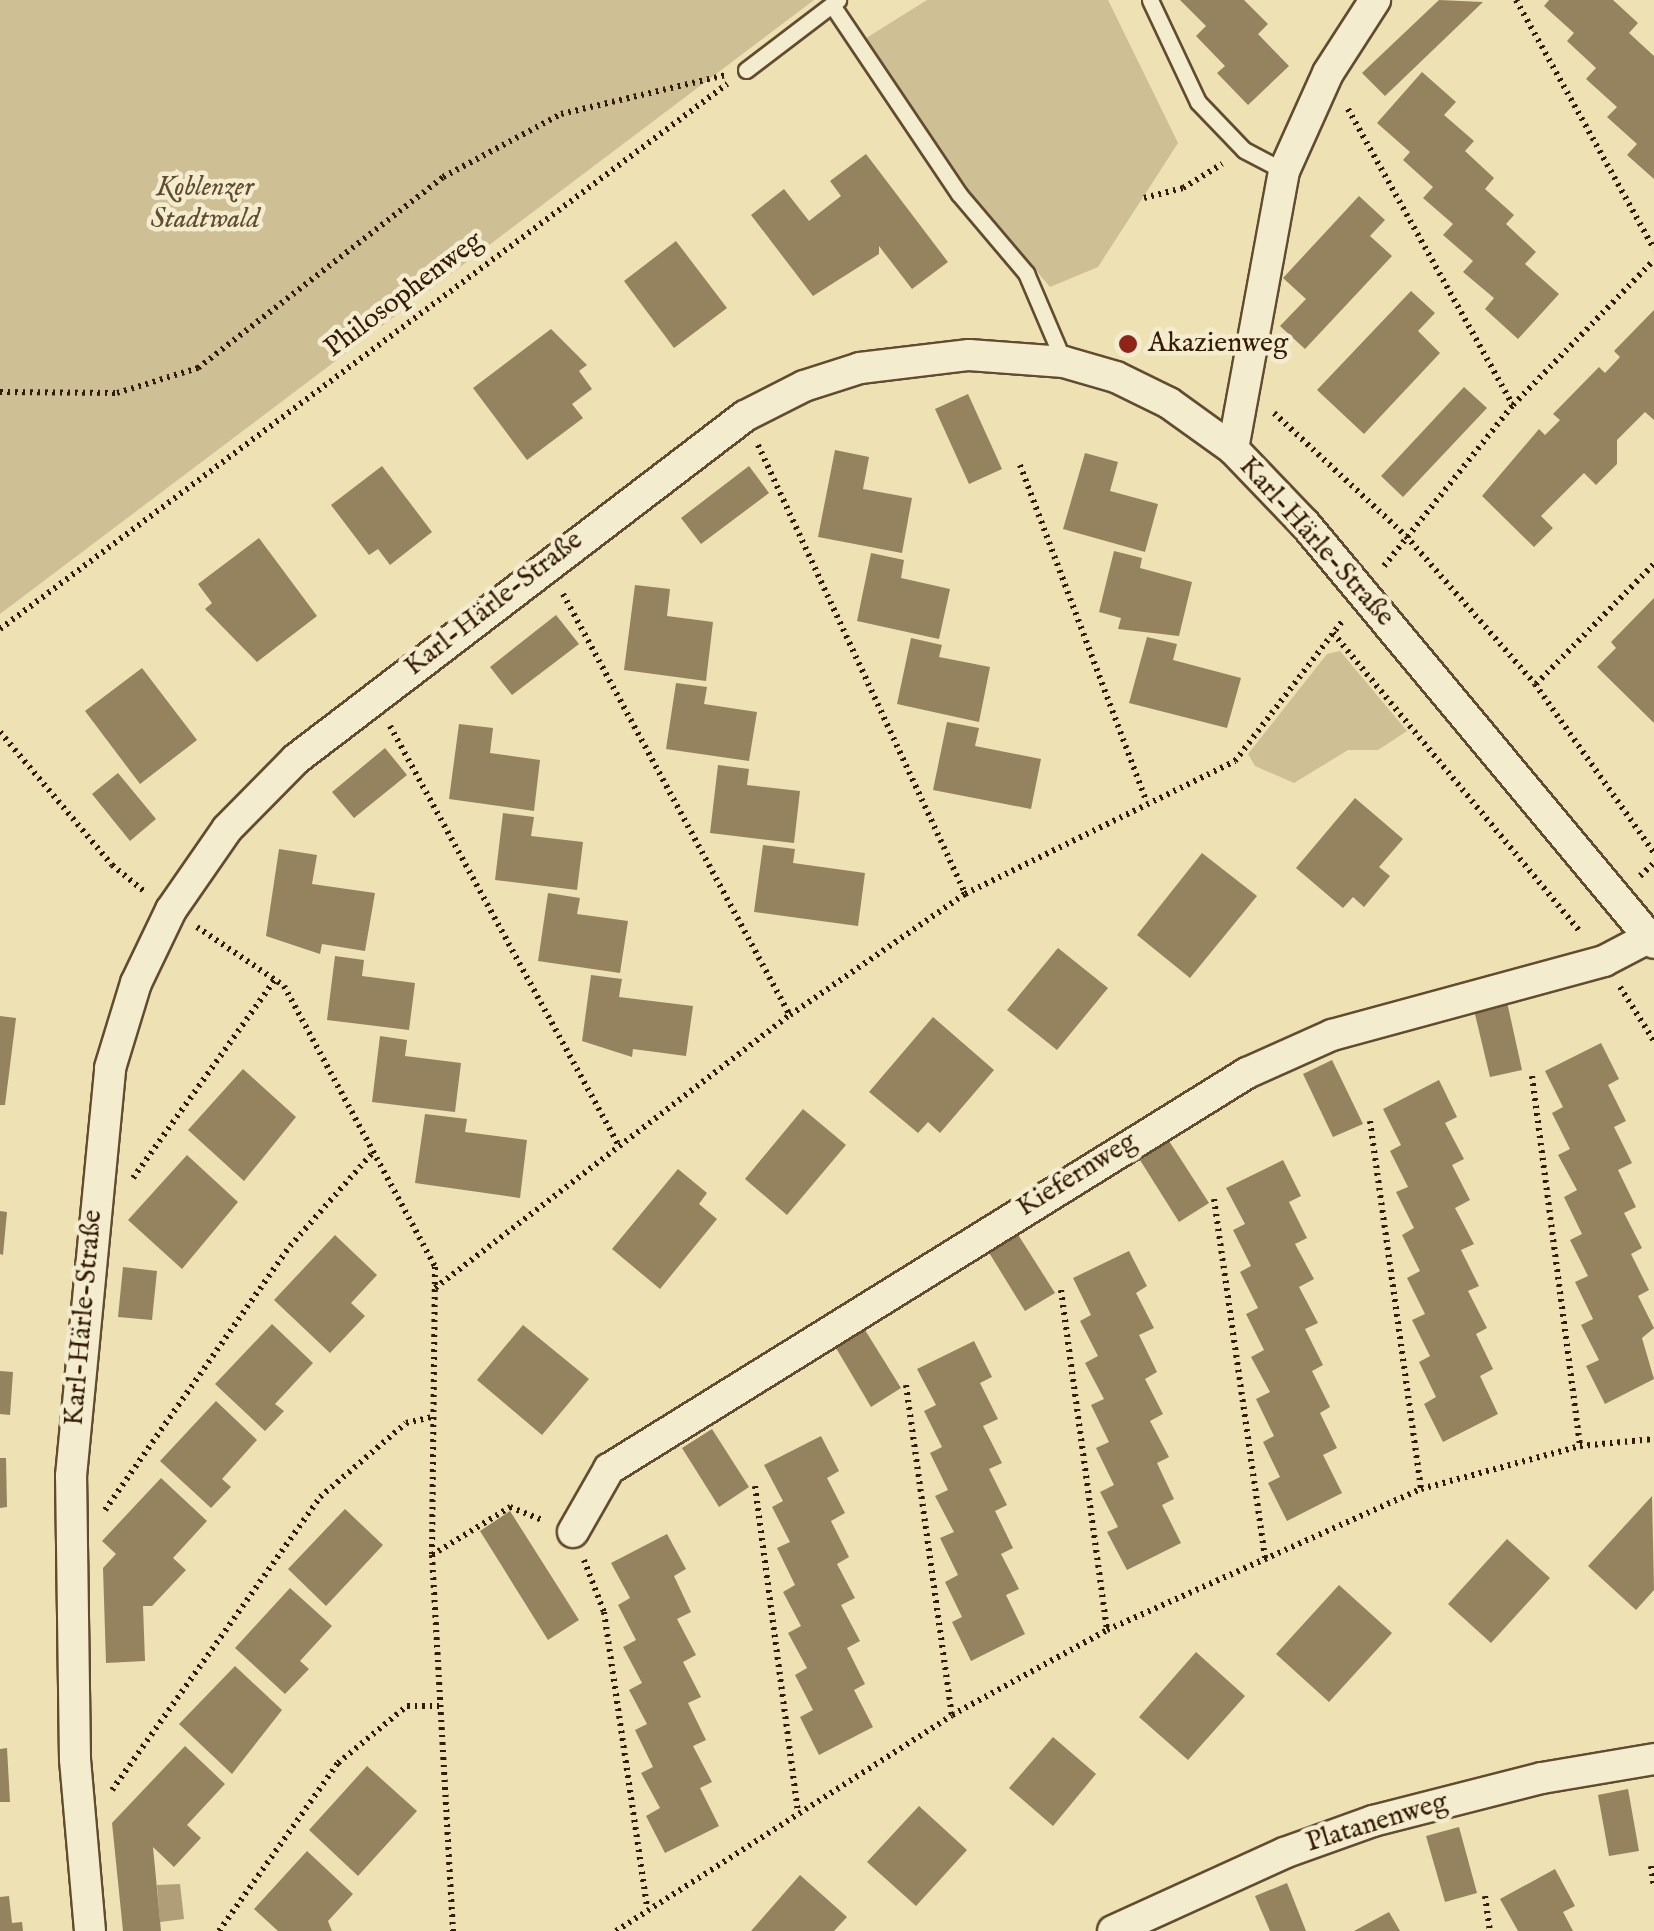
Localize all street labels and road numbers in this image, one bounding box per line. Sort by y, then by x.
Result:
street label: Philosophenweg [318,224,490,366]
street label: Karl-Härle-Straße [1231,450,1401,634]
street label: Karl-Härle-Straße [398,524,590,684]
street label: Kiefernweg [1011,1125,1143,1225]
street label: Karl-Härle-Straße [58,1209,110,1427]
street label: Platanenweg [1302,1786,1452,1860]

